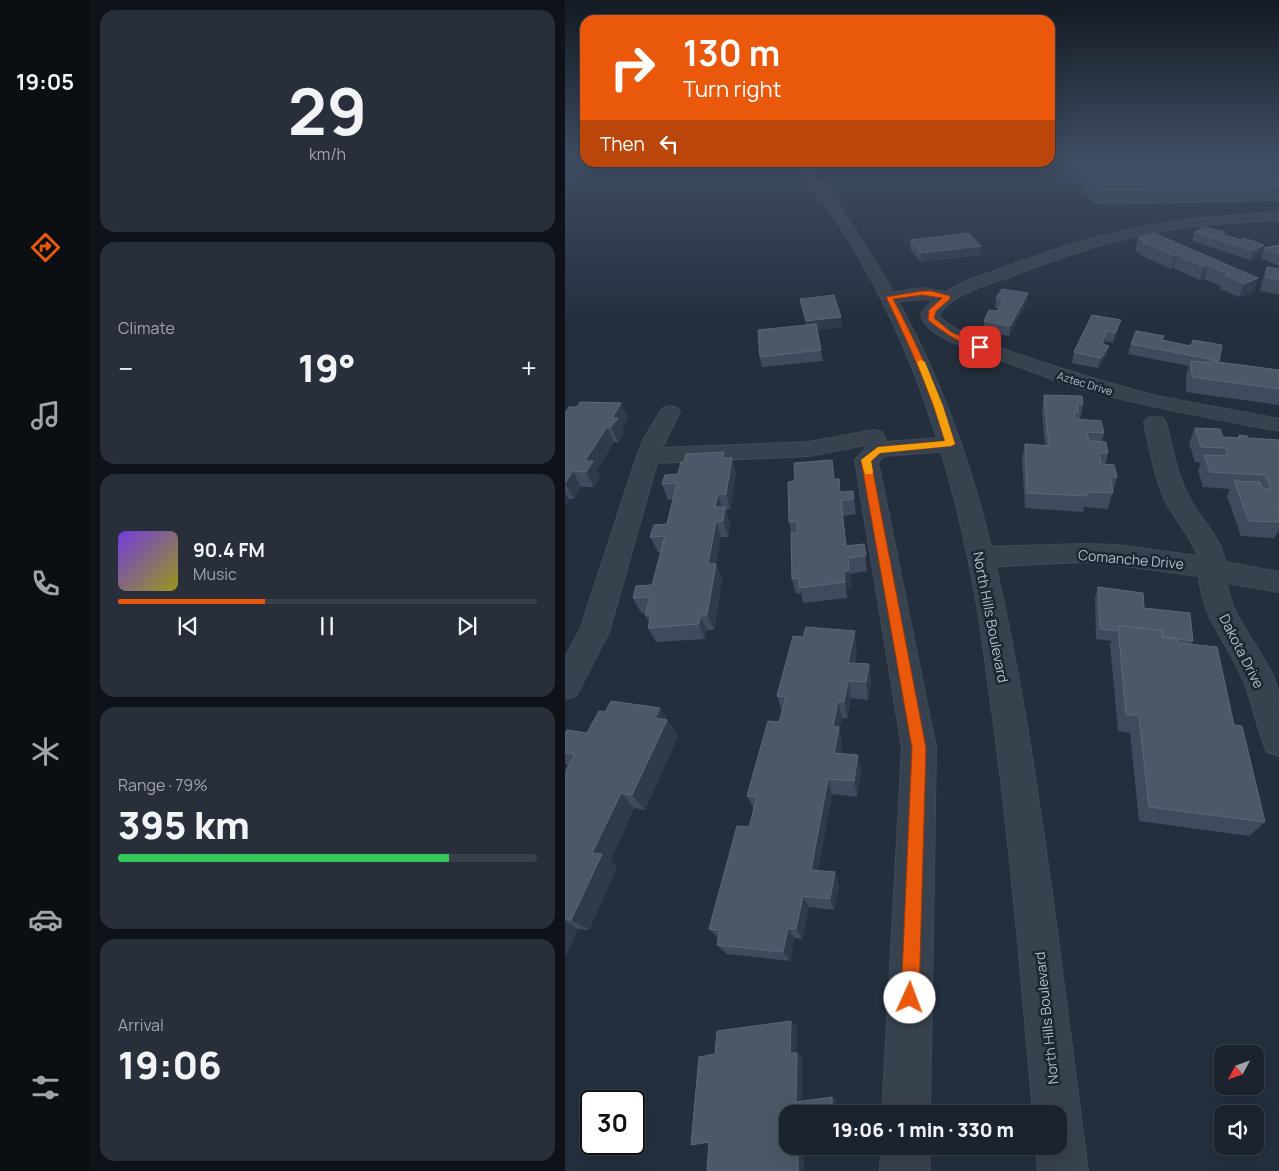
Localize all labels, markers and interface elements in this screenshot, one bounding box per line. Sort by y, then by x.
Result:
text: 130 m [683,29,780,77]
icon: right [600,35,665,100]
text: 29 [288,66,367,155]
text: 19:05 [16,67,74,97]
text: Turn right [683,74,781,104]
icon: left [655,130,683,158]
text: Then [600,131,645,157]
text: km/h [309,143,346,165]
icon: directions [28,230,63,265]
text: Climate [118,317,175,339]
pin [959,326,1001,368]
icon: arrive [966,333,994,361]
text: 19° [298,341,356,393]
text: − [118,349,133,387]
text: + [521,349,537,387]
street label: Aztec Drive [1055,367,1115,399]
icon: music [28,398,63,433]
text: 90.4 FM [193,537,265,563]
street label: Comanche Drive [1077,545,1185,573]
street label: North Hills Boulevard [969,550,1013,684]
text: Music [193,563,237,585]
icon: phone [28,566,63,601]
street label: Dakota Drive [1215,611,1269,691]
icon: previous [174,612,202,640]
icon: pause [313,612,341,640]
icon: next [453,612,481,640]
icon: climate [28,734,63,769]
text: Range · 79% [118,774,208,796]
text: 395 km [118,798,250,850]
icon: car [28,902,63,937]
street label: North Hills Boulevard [1030,951,1062,1085]
position arrow [883,971,935,1023]
text: Arrival [118,1014,164,1036]
text: 19:06 [118,1038,222,1090]
north arrow [1214,1045,1264,1095]
map controls [1214,1045,1264,1155]
icon: filters [28,1070,63,1105]
speed limit sign: 30 [580,1090,645,1155]
button: sound [1214,1105,1264,1155]
text: 19:06 · 1 min · 330 m [832,1117,1014,1143]

